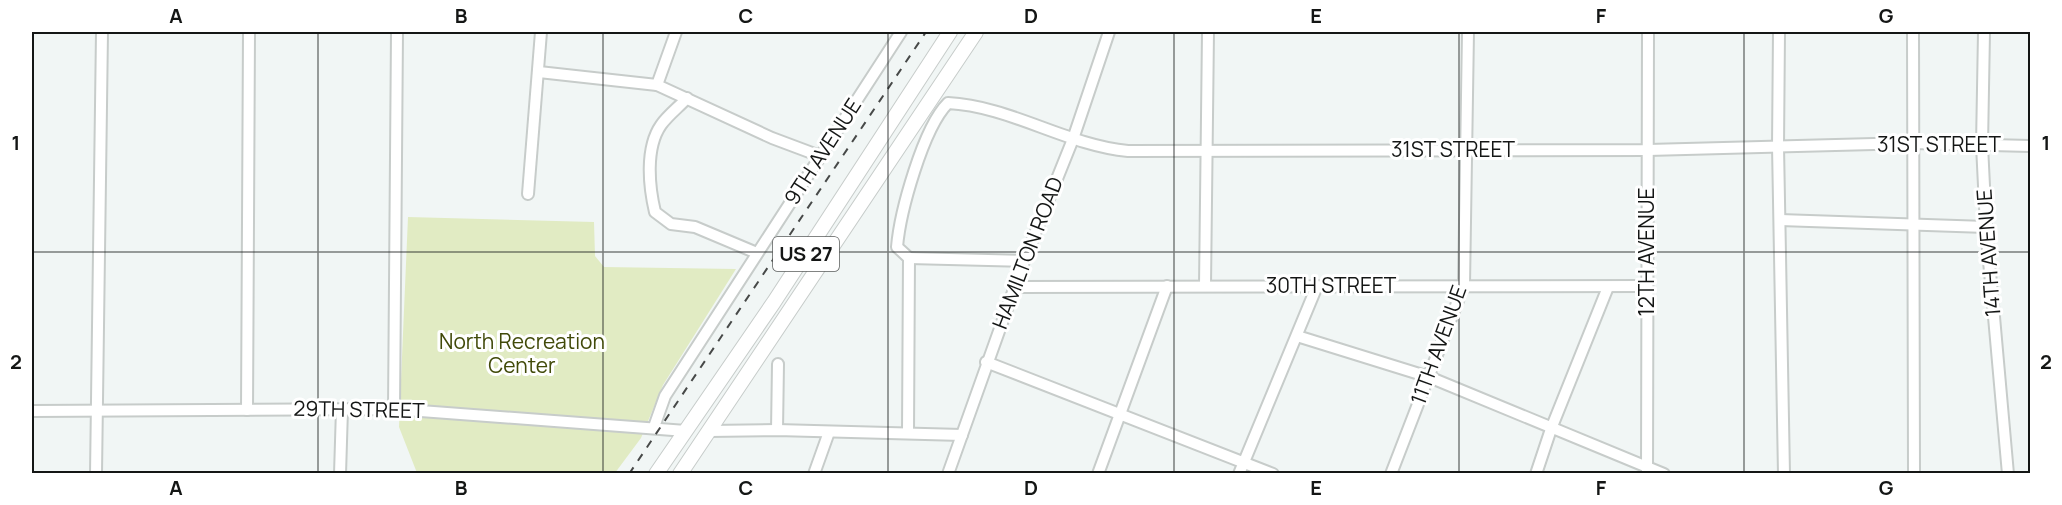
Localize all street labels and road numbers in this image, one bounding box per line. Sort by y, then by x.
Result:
street label: 9TH AVENUE [777,93,867,210]
street label: 31ST STREET [1877,130,2001,158]
street label: 31ST STREET [1391,135,1515,163]
street label: HAMILTON ROAD [985,173,1069,333]
street label: 12TH AVENUE [1632,188,1660,316]
street label: 14TH AVENUE [1970,188,2006,318]
road number: US 27 [773,237,839,271]
street label: 30TH STREET [1266,271,1397,299]
street label: 11TH AVENUE [1404,281,1473,408]
street label: 29TH STREET [293,394,425,424]

